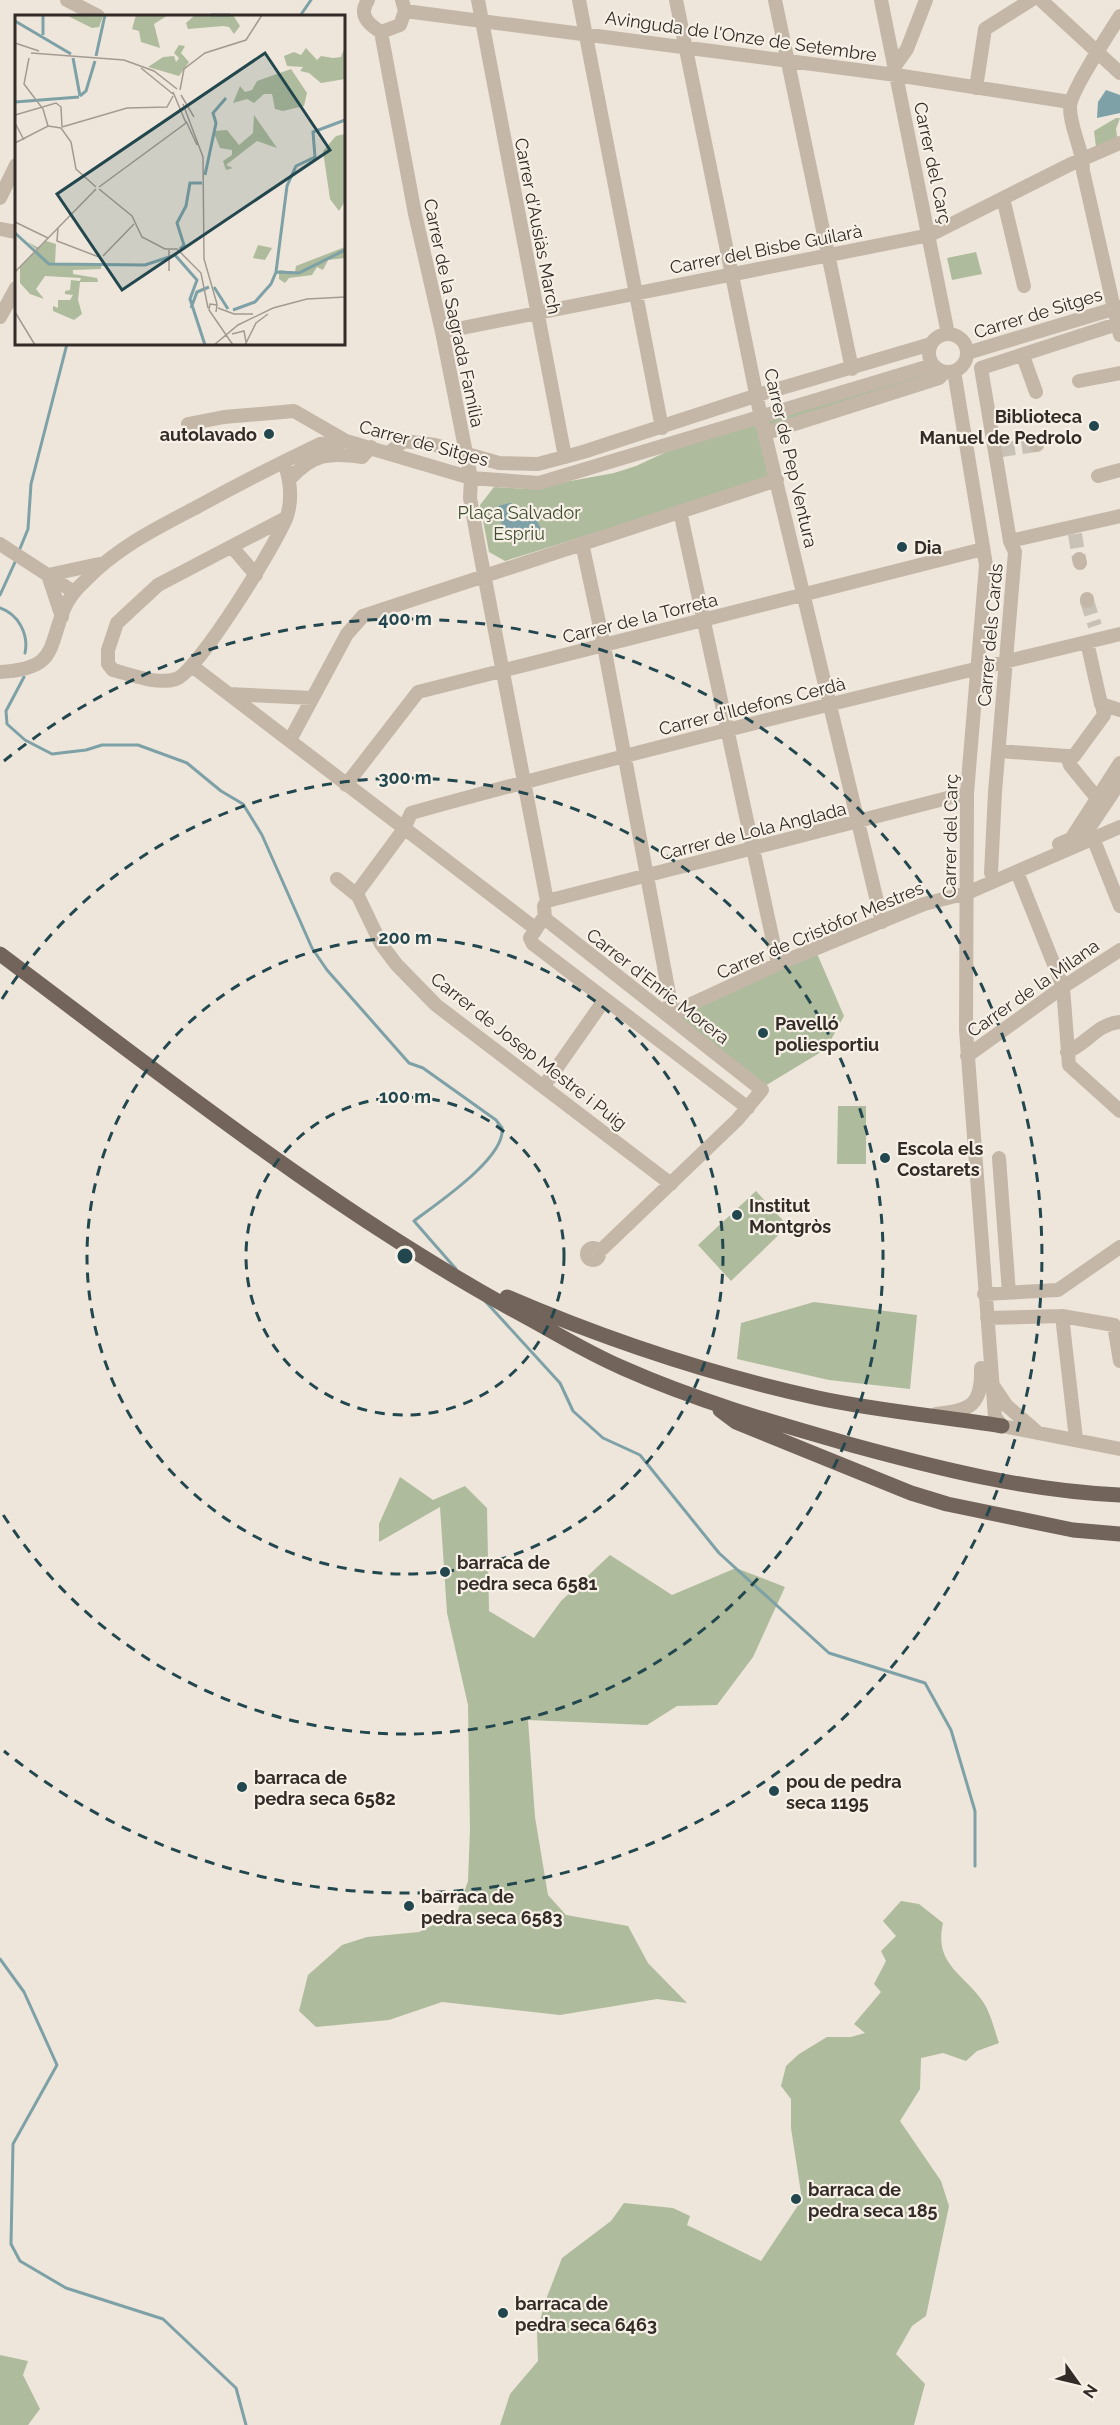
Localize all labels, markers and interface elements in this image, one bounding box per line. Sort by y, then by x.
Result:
street label: Avinguda de l'Onze de Setembre [604,7,878,66]
inset map [15,15,345,345]
street label: Carrer del Carç [910,100,956,226]
street label: Carrer d'Ausiàs March [511,136,565,316]
street label: Carrer de la Sagrada Família [419,197,489,429]
street label: Carrer del Bisbe Guilarà [668,220,864,278]
street label: Carrer de Sitges [971,283,1105,342]
street label: Carrer de Pep Ventura [760,366,822,550]
place label: Biblioteca Manuel de Pedrolo [919,406,1082,448]
street label: Carrer de Sitges [357,416,491,470]
marker: Biblioteca Manuel de Pedrolo [1087,419,1101,433]
place label: autolavado [160,424,257,445]
marker: autolavado [262,427,276,441]
park label: Plaça Salvador Espriu [458,502,581,544]
place label: Dia [914,537,942,558]
marker: Dia [895,540,909,554]
street label: Carrer dels Cards [973,562,1007,707]
street label: Carrer de la Torreta [560,589,720,647]
text: 400 m [378,608,432,629]
street label: Carrer d'Ildefons Cerdà [657,673,847,739]
text: 300 m [378,767,432,788]
street label: Carrer del Carç [938,774,962,898]
street label: Carrer de Lola Anglada [658,798,848,864]
street label: Carrer de Cristòfor Mestres [713,877,927,983]
street label: Carrer d'Enric Morera [582,924,734,1048]
text: 200 m [378,927,432,948]
street label: Carrer de la Milana [963,935,1103,1041]
street label: Carrer de Josep Mestre i Puig [427,968,631,1134]
place label: Pavelló poliesportiu [775,1013,879,1055]
marker: Pavelló poliesportiu [756,1026,770,1040]
text: 100 m [379,1086,431,1107]
place label: Escola els Costarets [897,1138,983,1180]
marker: Escola els Costarets [878,1151,892,1165]
place label: Institut Montgròs [749,1195,831,1237]
marker: Institut Montgròs [730,1208,744,1222]
centre of rings [395,1246,415,1266]
place label: barraca de pedra seca 6581 [457,1552,598,1594]
marker: barraca de pedra seca 6581 [438,1565,452,1579]
place label: barraca de pedra seca 6582 [254,1767,396,1809]
place label: pou de pedra seca 1195 [786,1771,902,1813]
marker: barraca de pedra seca 6582 [235,1780,249,1794]
marker: pou de pedra seca 1195 [767,1784,781,1798]
place label: barraca de pedra seca 6583 [421,1886,563,1928]
marker: barraca de pedra seca 6583 [402,1899,416,1913]
place label: barraca de pedra seca 185 [808,2179,938,2221]
marker: barraca de pedra seca 185 [789,2192,803,2206]
place label: barraca de pedra seca 6463 [515,2293,657,2335]
marker: barraca de pedra seca 6463 [496,2306,510,2320]
north arrow [1048,2353,1108,2413]
text: N [1079,2381,1101,2401]

